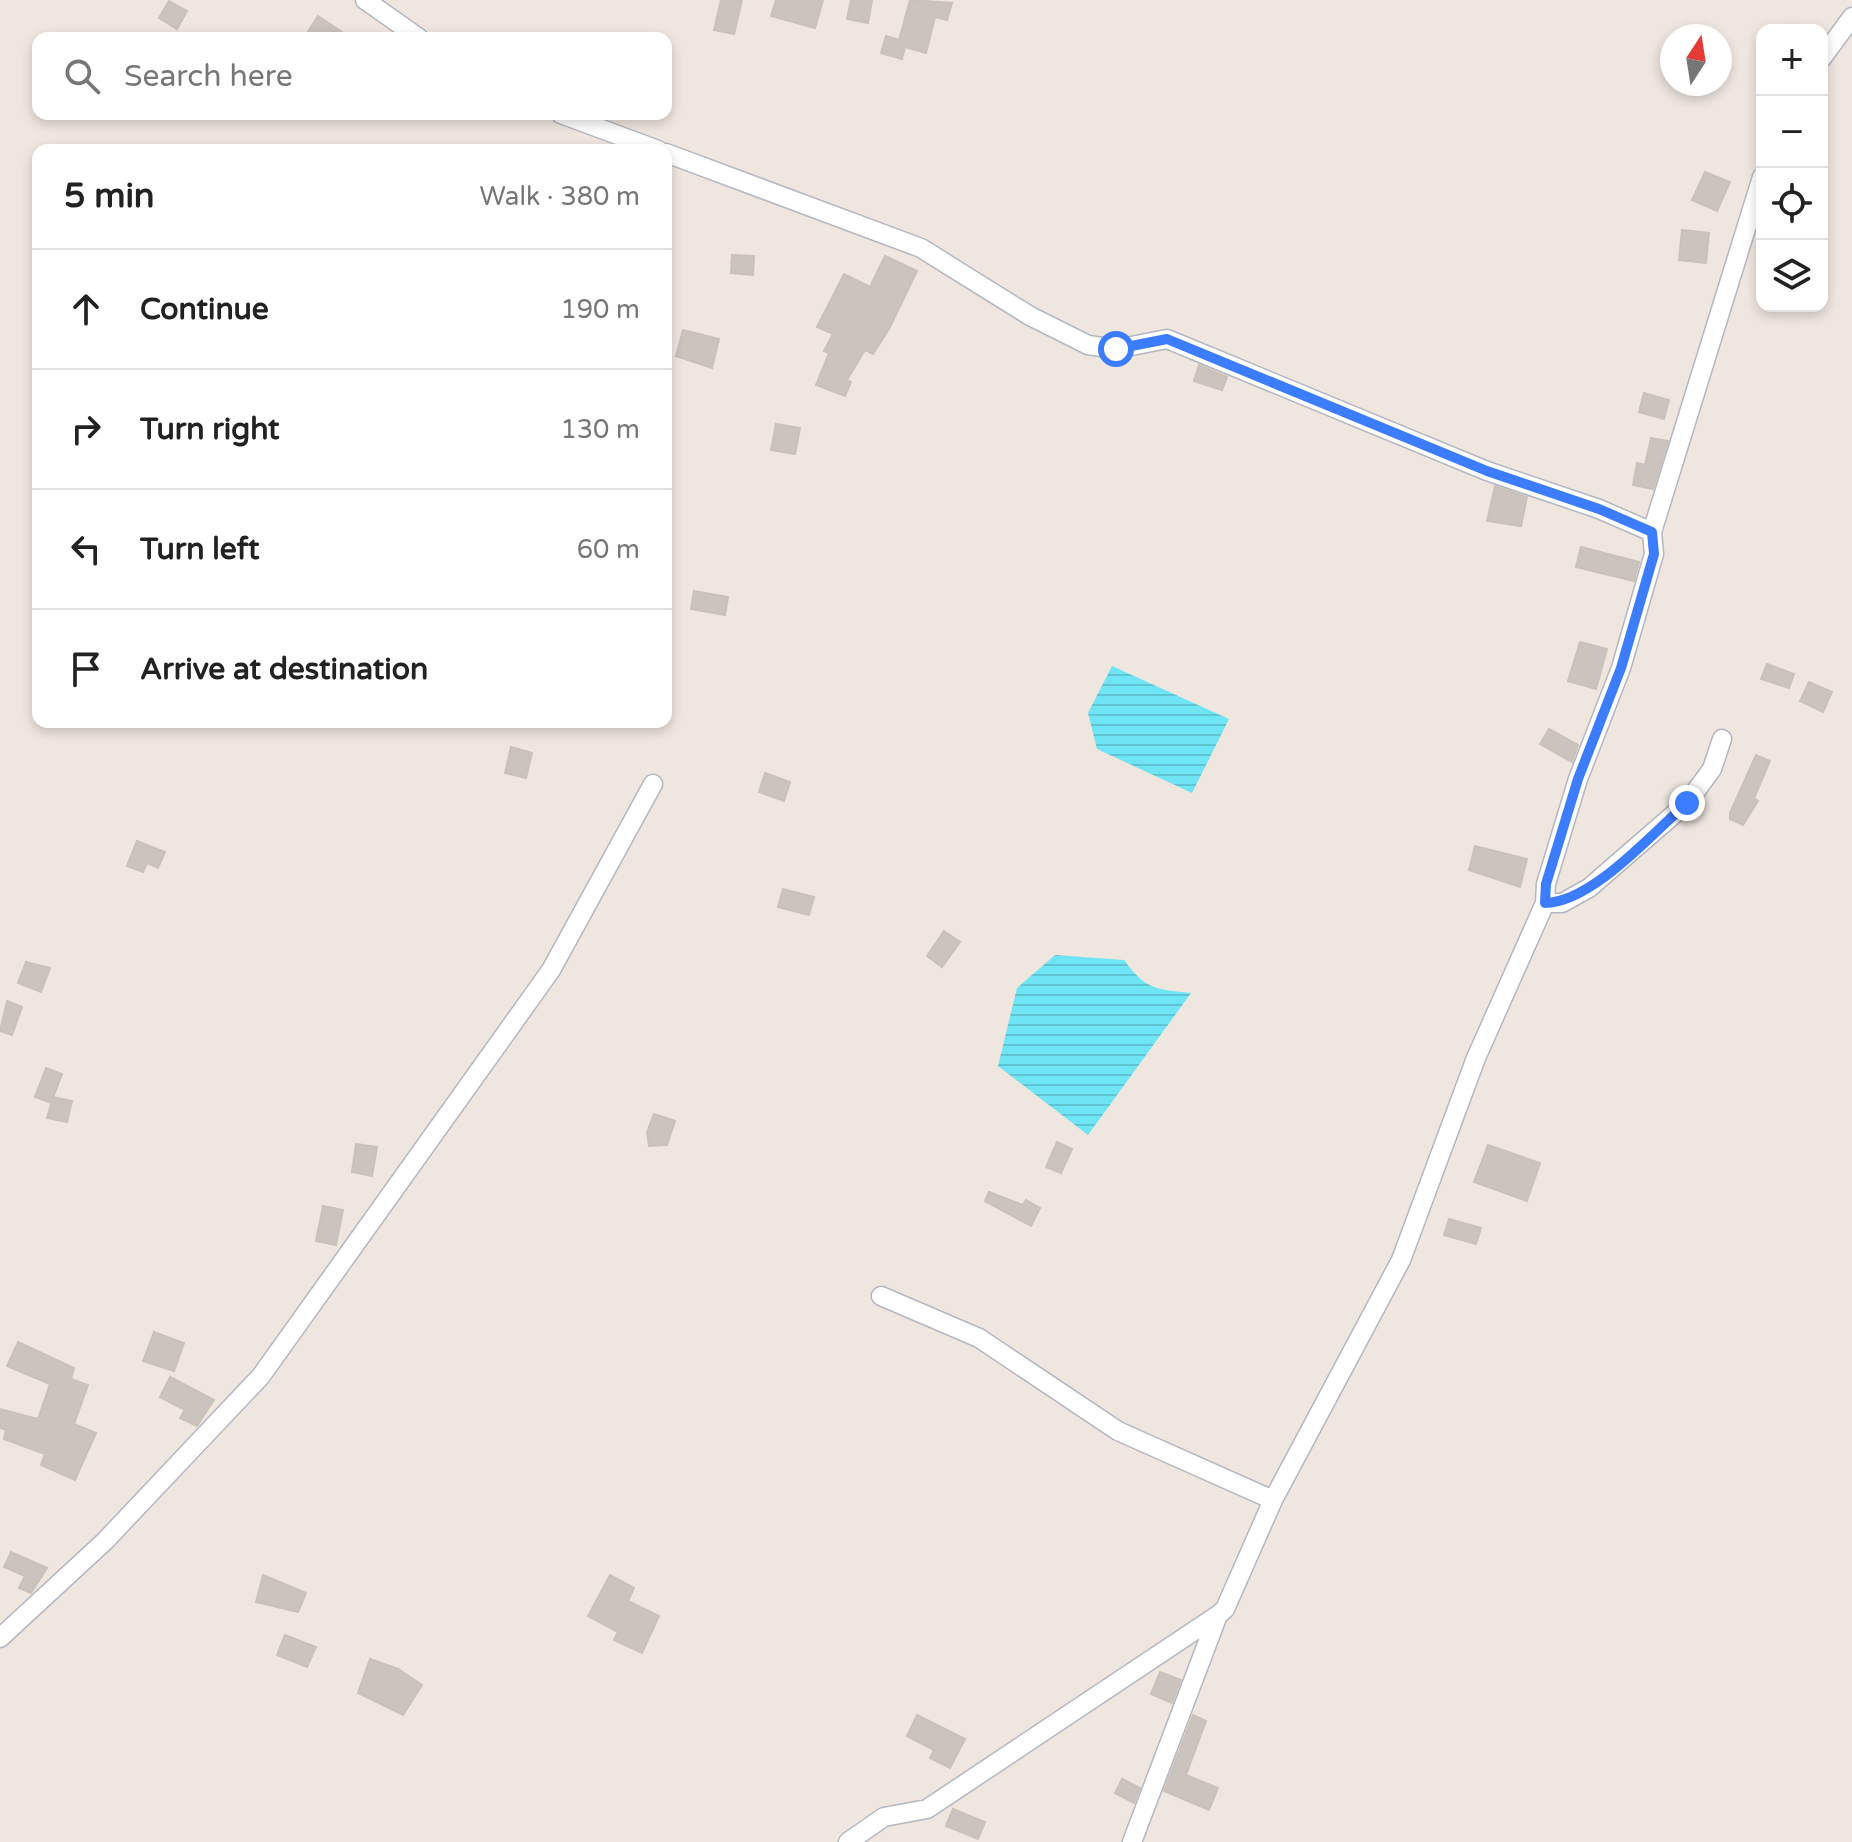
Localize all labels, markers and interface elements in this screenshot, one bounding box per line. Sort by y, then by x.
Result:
north arrow [1660,24,1732,96]
map controls [1756,24,1828,312]
button: + [1756,24,1828,96]
search box [32,32,672,120]
icon: search [60,54,104,98]
text: Search here [124,58,293,95]
button: − [1756,96,1828,168]
button: locate [1756,168,1828,240]
text: 5 min [64,176,155,217]
text: Walk · 380 m [480,181,640,212]
button: layers [1756,240,1828,312]
icon: ahead [64,287,108,331]
text: Continue [140,291,269,328]
text: 190 m [560,294,640,325]
route start [1098,331,1134,367]
icon: right [64,407,108,451]
text: Turn right [140,411,280,448]
text: 130 m [560,414,640,445]
icon: left [64,527,108,571]
text: Turn left [140,531,259,568]
text: 60 m [577,534,640,565]
icon: arrive [64,647,108,691]
text: Arrive at destination [140,651,428,688]
route end [1669,785,1705,821]

